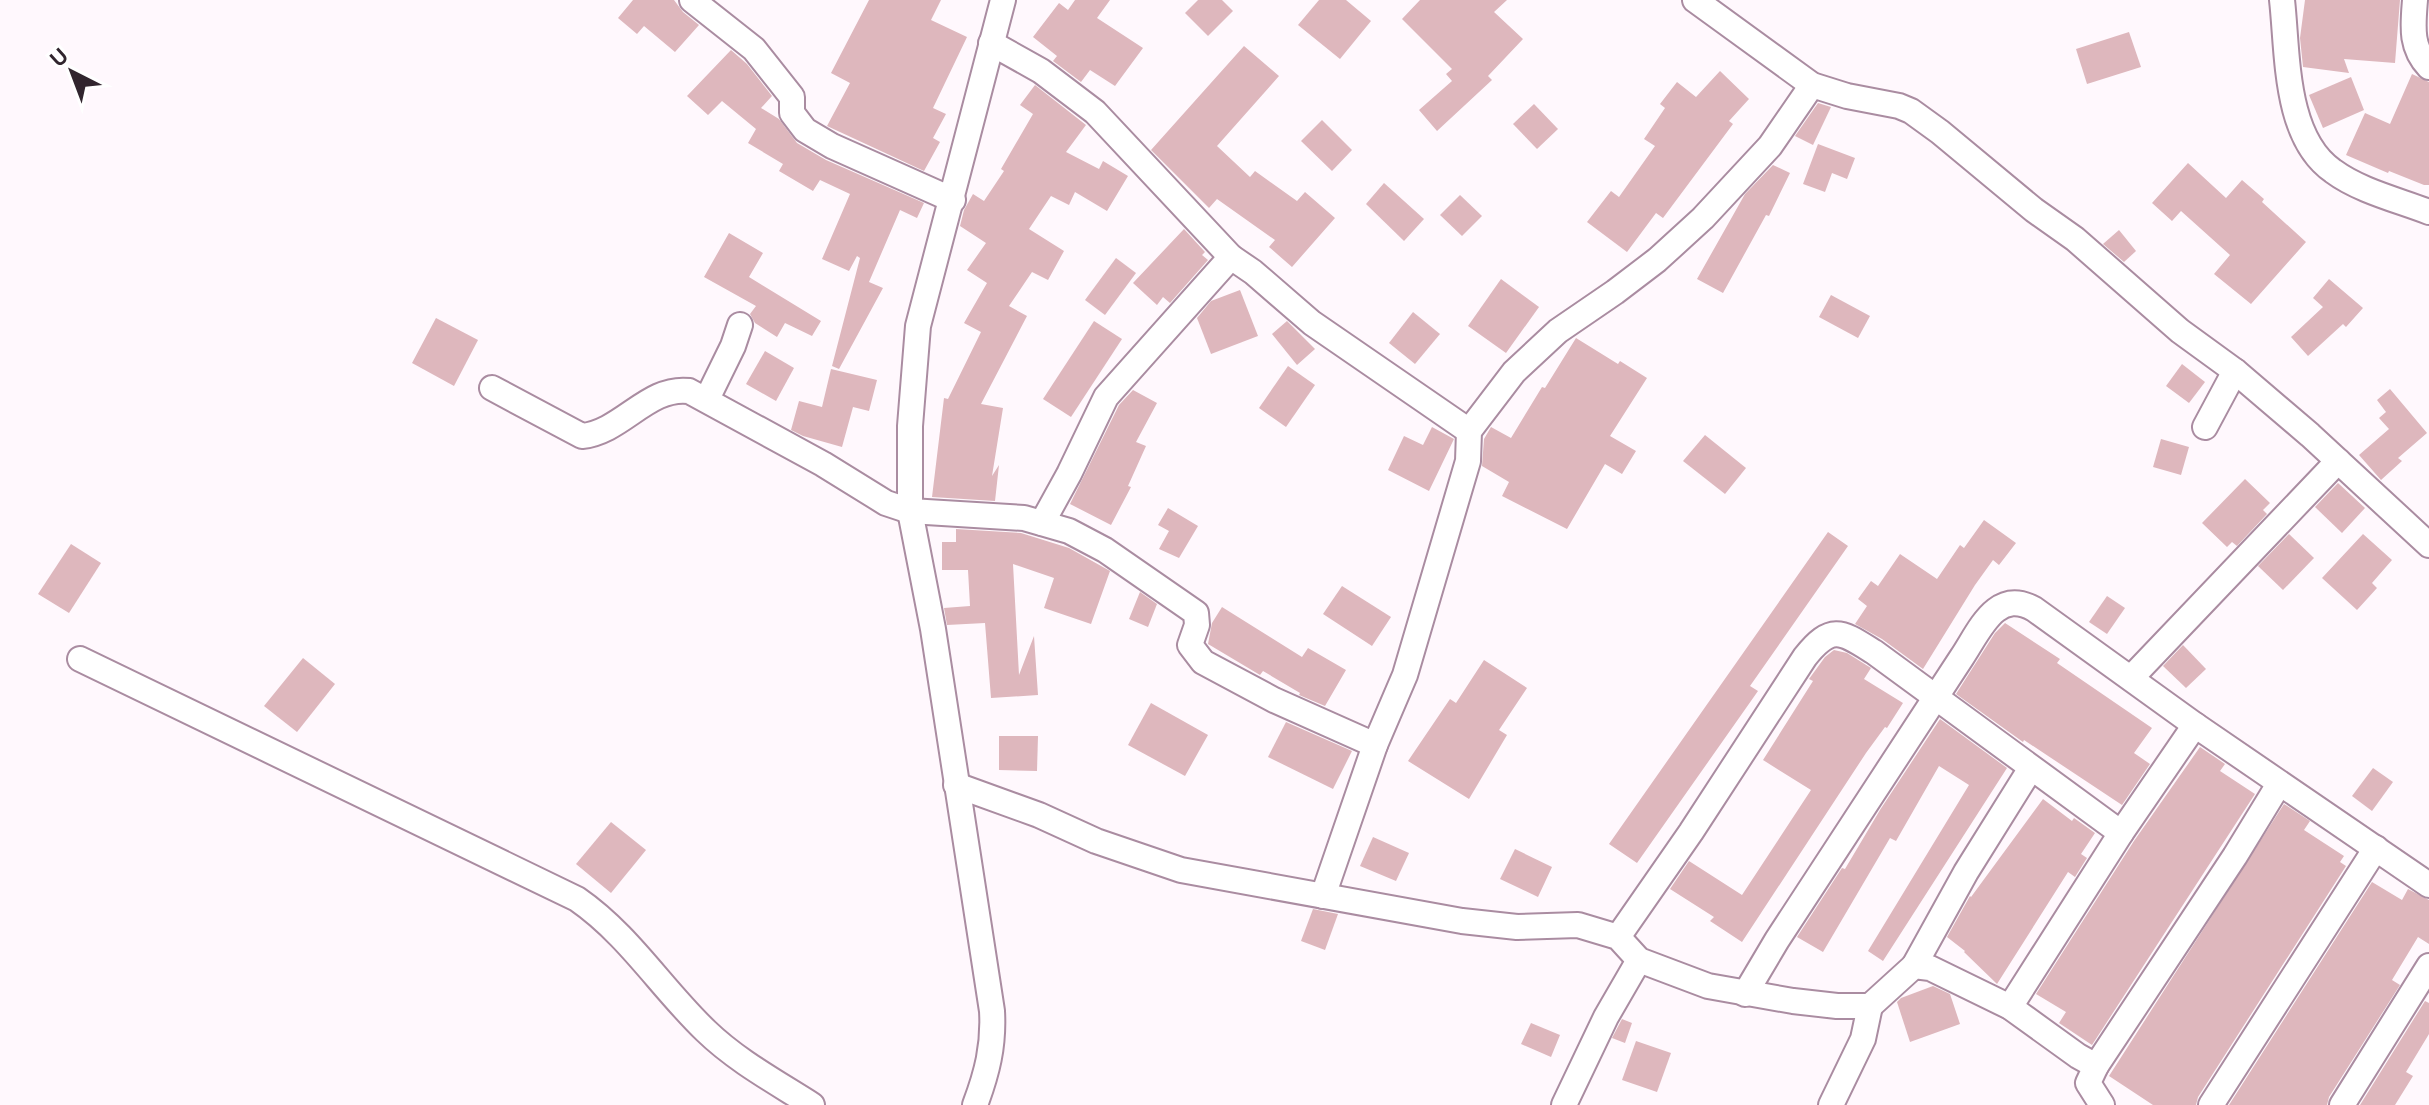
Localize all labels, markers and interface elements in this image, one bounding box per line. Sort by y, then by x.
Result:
north arrow [32,32,112,112]
text: U [45,44,75,74]

